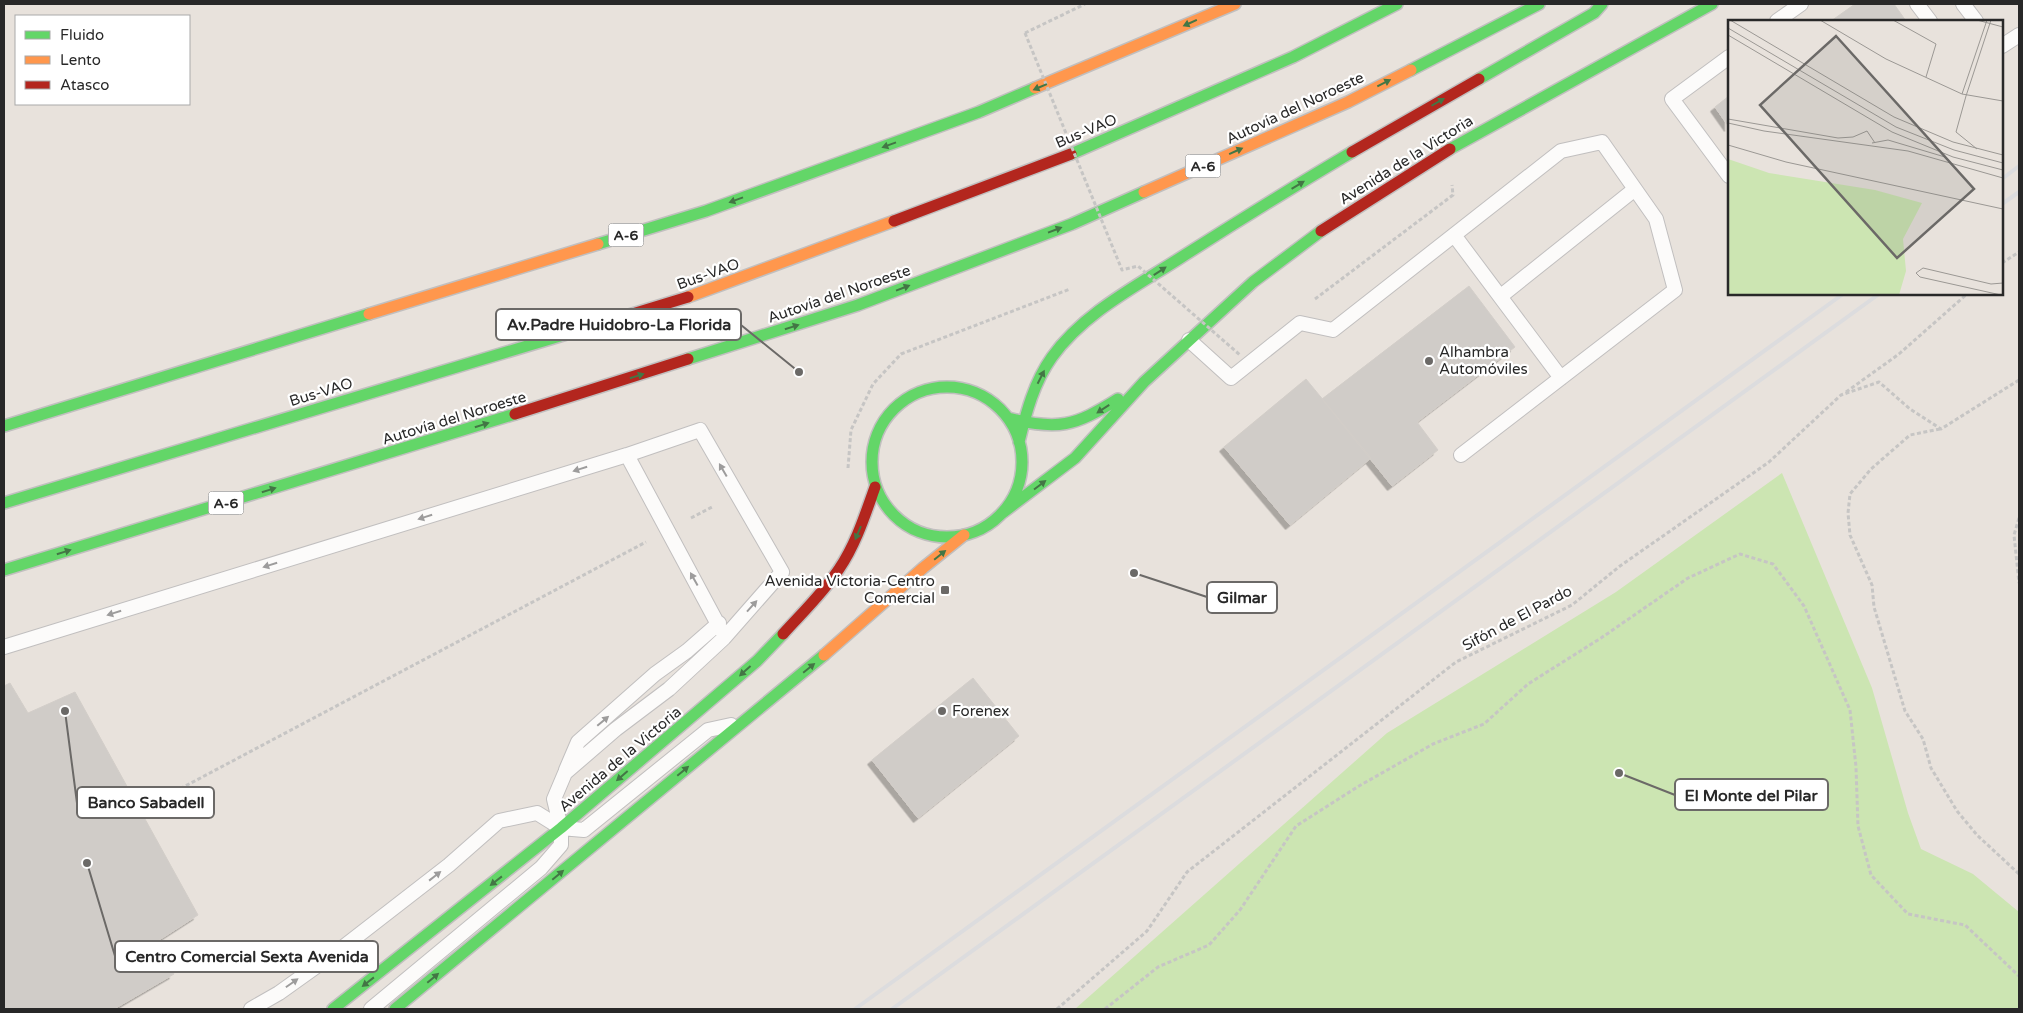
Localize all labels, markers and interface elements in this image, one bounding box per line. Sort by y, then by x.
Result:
legend [15,15,190,105]
one-way arrow [1183,20,1197,28]
inset map [1728,20,2003,295]
text: Fluido [60,26,104,44]
text: Lento [60,51,101,69]
street label: Autovía del Noroeste [1223,68,1367,148]
text: Atasco [60,76,109,94]
one-way arrow [1377,79,1391,87]
one-way arrow [1033,83,1047,91]
one-way arrow [1431,98,1444,107]
street label: Bus-VAO [1052,110,1120,152]
street label: Avenida de la Victoria [1336,112,1476,208]
one-way arrow [881,142,896,149]
one-way arrow [1229,147,1243,155]
road number: A-6 [1186,154,1220,178]
one-way arrow [1292,181,1305,190]
one-way arrow [728,196,743,204]
road number: A-6 [608,224,644,246]
one-way arrow [1048,226,1063,233]
street label: Bus-VAO [674,254,742,294]
street label: Autovía del Noroeste [765,261,913,327]
one-way arrow [1154,266,1167,276]
one-way arrow [896,284,911,291]
callout: Av.Padre Huidobro-La Florida [496,309,741,340]
text: Av.Padre Huidobro-La Florida [507,315,731,335]
one-way arrow [785,322,800,330]
place label: Alhambra Automóviles [1439,343,1528,378]
marker: Alhambra Automóviles [1423,355,1435,367]
one-way arrow [1037,370,1045,384]
one-way arrow [630,372,645,379]
street label: Bus-VAO [287,374,355,410]
street label: Autovía del Noroeste [380,388,528,448]
one-way arrow [1096,404,1110,413]
one-way arrow [475,420,490,428]
one-way arrow [719,463,727,477]
one-way arrow [572,466,587,474]
one-way arrow [1033,480,1047,490]
one-way arrow [262,485,277,493]
road number: A-6 [208,492,244,514]
one-way arrow [417,514,432,522]
one-way arrow [854,526,862,540]
one-way arrow [56,547,71,555]
one-way arrow [933,549,946,560]
one-way arrow [262,562,277,570]
one-way arrow [690,572,699,585]
place label: Avenida Victoria-Centro Comercial [765,572,935,607]
callout: Gilmar [1207,582,1277,613]
street label: Sifón de El Pardo [1459,582,1575,654]
marker: Avenida Victoria-Centro Comercial [939,584,951,596]
text: Gilmar [1217,588,1268,608]
one-way arrow [747,599,758,612]
one-way arrow [107,609,122,617]
one-way arrow [802,662,815,673]
one-way arrow [740,665,752,677]
place label: Forenex [952,702,1009,720]
street label: Avenida de la Victoria [555,703,685,815]
marker: Forenex [936,705,948,717]
one-way arrow [596,716,609,727]
one-way arrow [677,766,689,777]
one-way arrow [615,771,628,782]
callout: El Monte del Pilar [1675,779,1828,810]
text: El Monte del Pilar [1684,786,1818,806]
callout: Banco Sabadell [77,787,214,818]
text: Banco Sabadell [87,793,205,813]
one-way arrow [551,869,564,880]
one-way arrow [428,871,441,882]
one-way arrow [489,875,502,886]
callout: Centro Comercial Sexta Avenida [115,941,378,972]
text: Centro Comercial Sexta Avenida [125,947,369,967]
one-way arrow [426,973,439,984]
one-way arrow [362,976,375,987]
one-way arrow [285,978,299,988]

